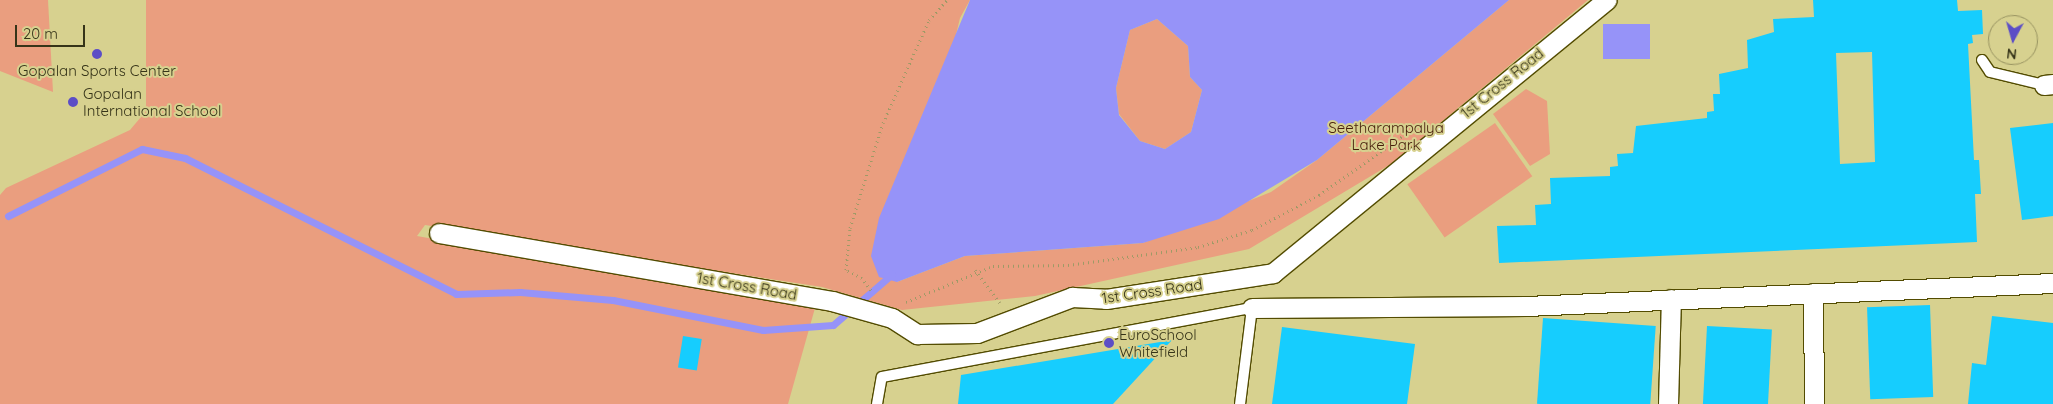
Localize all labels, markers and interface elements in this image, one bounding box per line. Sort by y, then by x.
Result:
scale bar [18,15,88,47]
north arrow [1988,15,2038,65]
text: 20 m [23,24,58,43]
street label: 1st Cross Road [1457,44,1547,122]
text: N [2005,44,2018,63]
marker: Gopalan Sports Center [91,48,103,60]
place label: Gopalan Sports Center [18,62,176,80]
place label: Gopalan International School [83,84,221,119]
marker: Gopalan International School [67,96,79,108]
park label: Seetharampalya Lake Park [1328,118,1444,153]
street label: 1st Cross Road [695,268,799,304]
street label: 1st Cross Road [1101,275,1203,307]
place label: EuroSchool Whitefield [1119,325,1197,360]
marker: EuroSchool Whitefield [1103,337,1115,349]

